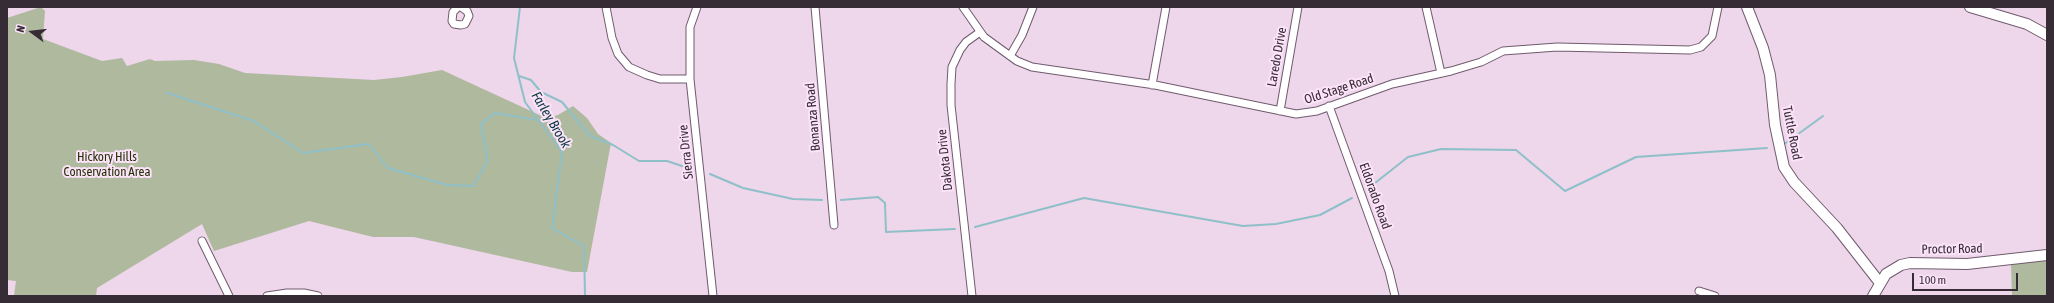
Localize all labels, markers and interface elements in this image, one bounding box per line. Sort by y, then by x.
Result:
north arrow [12,12,52,52]
text: N [14,24,27,34]
street label: Laredo Drive [1264,26,1290,88]
street label: Old Stage Road [1302,70,1376,108]
street label: Bonanza Road [802,82,824,152]
water label: Farley Brook [528,89,574,151]
street label: Tuttle Road [1779,105,1805,161]
street label: Sierra Drive [675,124,697,180]
street label: Dakota Drive [934,129,956,191]
park label: Hickory Hills Conservation Area [64,149,150,180]
street label: Eldorado Road [1356,161,1394,231]
street label: Proctor Road [1921,241,1983,257]
scale bar [1914,265,2020,291]
text: 100 m [1919,273,1946,287]

